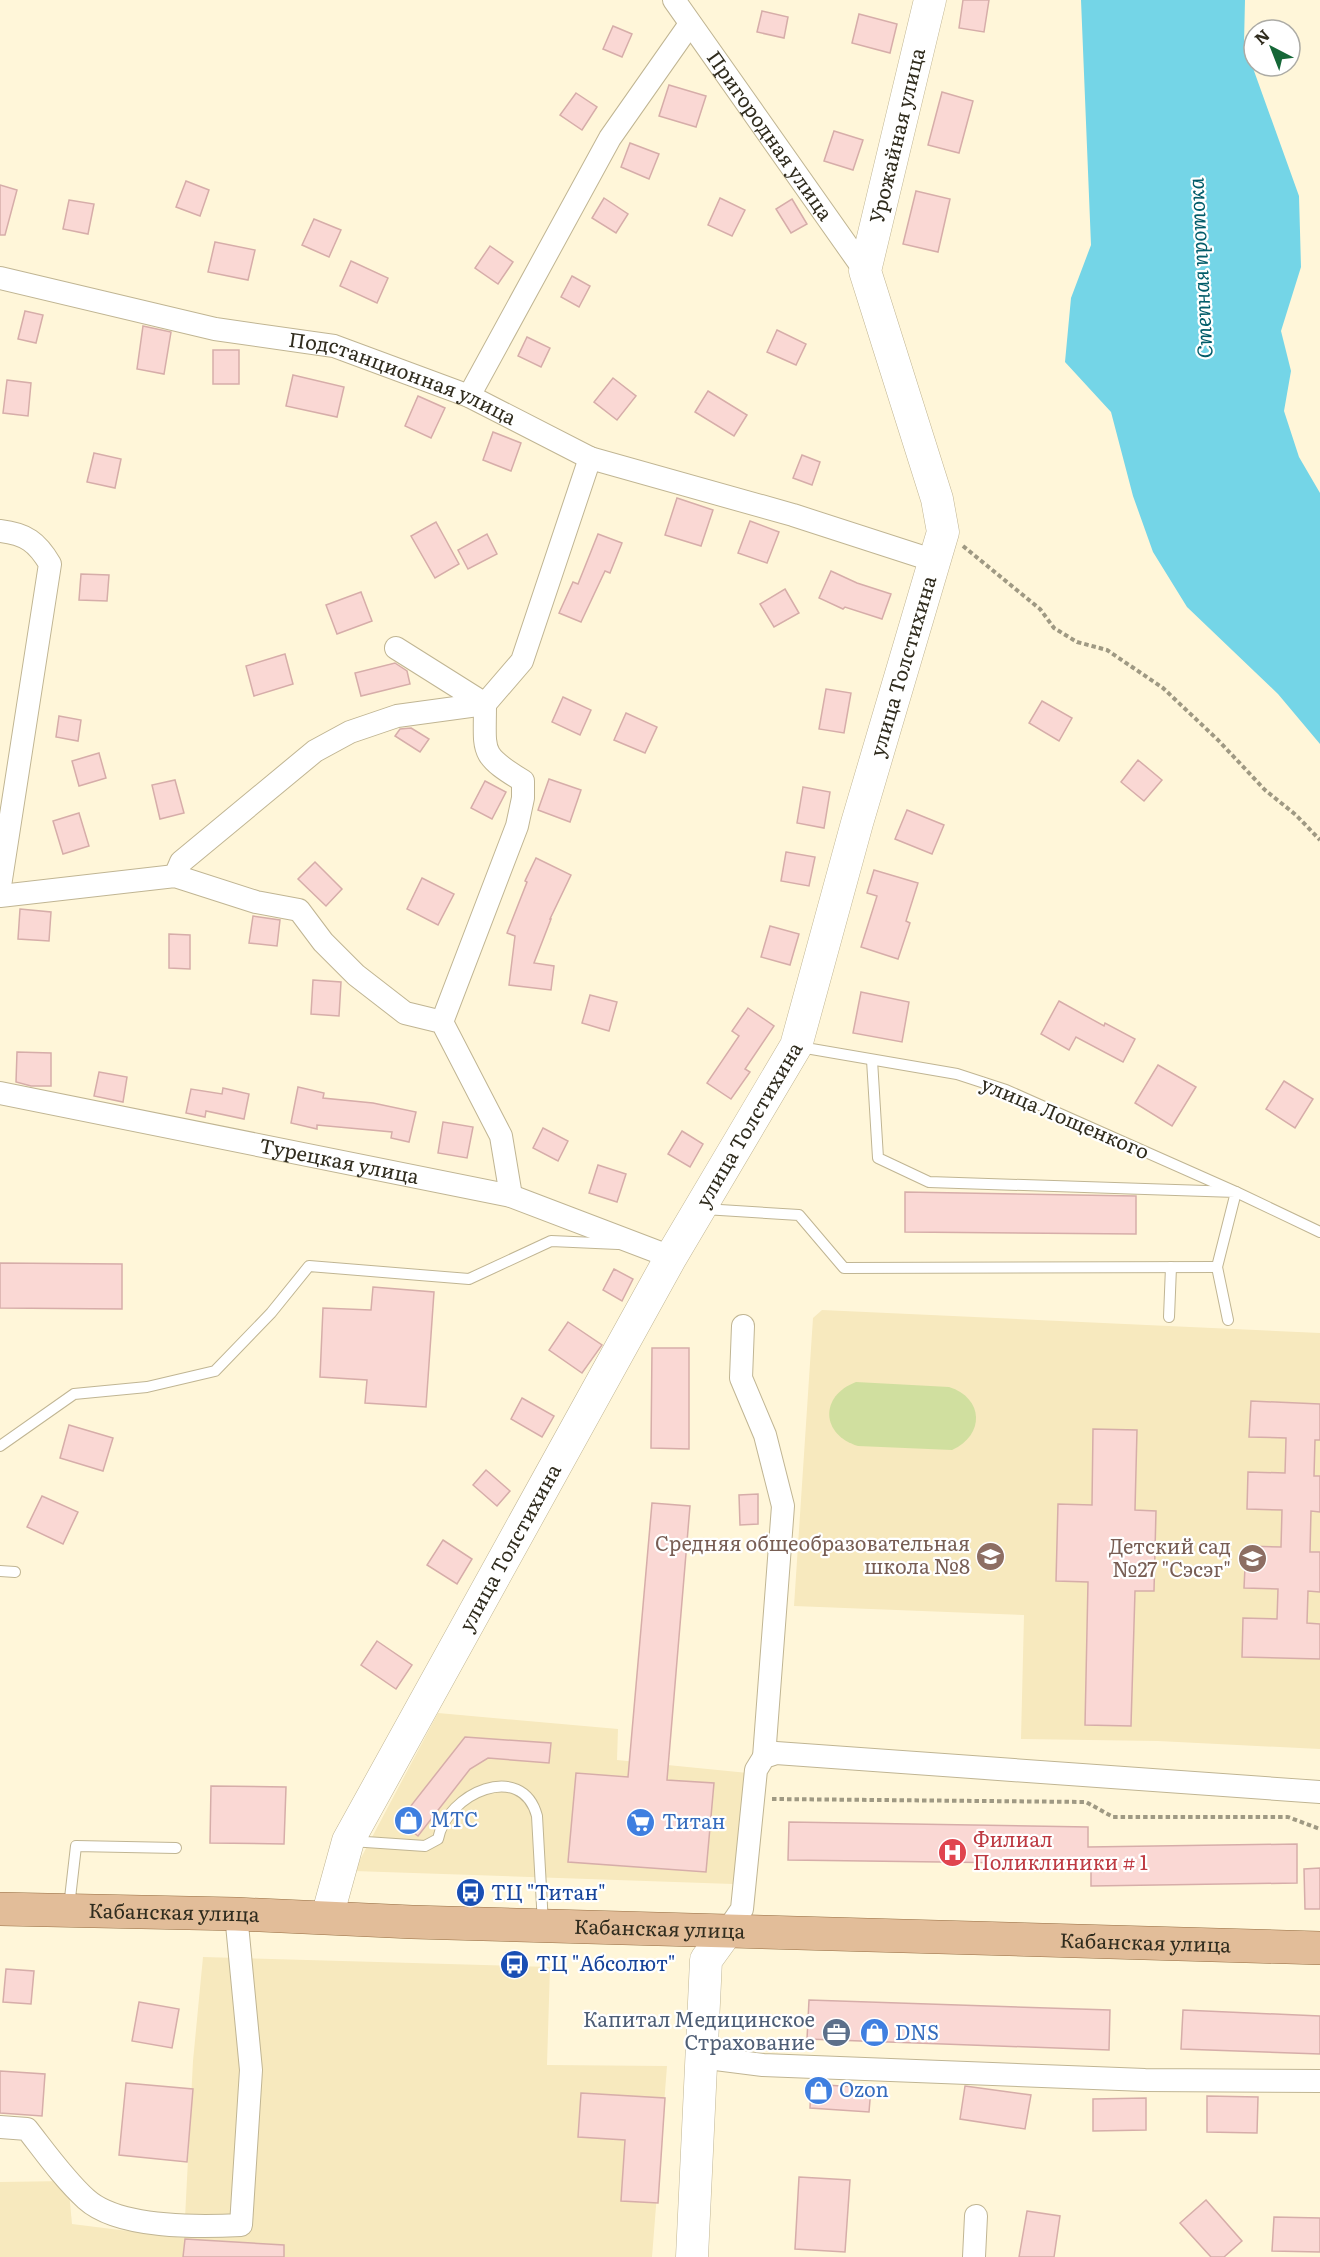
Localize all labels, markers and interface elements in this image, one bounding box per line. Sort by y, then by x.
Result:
north arrow [1242,18,1302,78]
text: N [1248,23,1274,50]
street label: Пригородная улица [701,43,842,226]
street label: Урожайная улица [860,44,931,226]
water label: Степная протока [1178,177,1219,359]
street label: Подстанционная улица [287,323,523,431]
street label: улица Толстихина [860,571,942,760]
street label: улица Толстихина [687,1035,808,1212]
street label: улица Лощенкого [977,1067,1155,1165]
street label: Турецкая улица [257,1129,422,1190]
street label: улица Толстихина [450,1457,567,1636]
place label: Средняя общеобразовательная школа №8 [655,1527,970,1580]
place label: Детский сад №27 "Сэсэг" [1109,1530,1231,1583]
school or university icon: Средняя общеобразовательная школа №8 [975,1540,1007,1572]
school or university icon: Детский сад №27 "Сэсэг" [1236,1543,1268,1575]
place label: МТС [430,1803,478,1833]
shop icon: МТС [393,1804,425,1836]
place label: Титан [662,1805,725,1835]
supermarket icon: Титан [625,1806,657,1838]
place label: Филиал Поликлиники # 1 [973,1823,1148,1876]
hospital icon: Филиал Поликлиники # 1 [936,1836,968,1868]
place label: ТЦ "Титан" [491,1876,606,1906]
bus stop icon: ТЦ "Титан" [454,1877,486,1909]
street label: Кабанская улица [88,1894,261,1928]
street label: Кабанская улица [574,1910,746,1945]
street label: Кабанская улица [1059,1924,1232,1958]
place label: ТЦ "Абсолют" [536,1947,676,1977]
bus stop icon: ТЦ "Абсолют" [499,1948,531,1980]
place label: Капитал Медицинское Страхование [583,2003,815,2056]
office icon: Капитал Медицинское Страхование [820,2016,852,2048]
place label: DNS [895,2016,939,2046]
shop icon: DNS [858,2017,890,2049]
place label: Ozon [839,2073,889,2103]
shop icon: Ozon [802,2074,834,2106]

